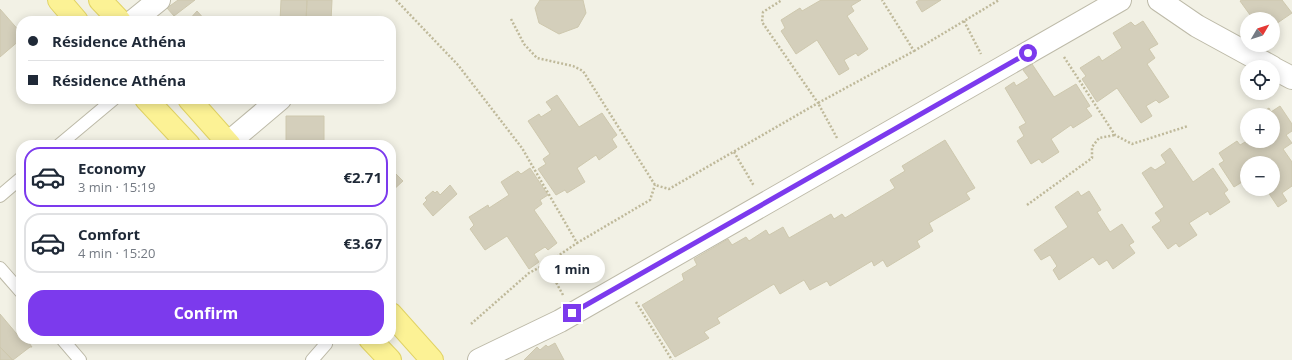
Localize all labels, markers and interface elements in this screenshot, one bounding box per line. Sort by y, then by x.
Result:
north arrow [1240,12,1280,52]
map controls [1240,12,1280,196]
text: Résidence Athéna [52,31,186,51]
route start [1019,44,1037,62]
button: locate [1240,60,1280,100]
text: Résidence Athéna [52,70,186,90]
button: + [1240,108,1280,148]
button: − [1240,156,1280,196]
text: Economy [78,158,146,178]
icon: car [30,159,66,195]
text: €2.71 [343,167,382,187]
text: 3 min · 15:19 [78,178,155,196]
text: Comfort [78,224,140,244]
icon: car [30,225,66,261]
text: €3.67 [343,233,382,253]
text: 4 min · 15:20 [78,244,155,262]
callout: 1 min [539,255,605,283]
text: 1 min [554,260,590,278]
button: Confirm [28,290,384,336]
route end [563,304,581,322]

